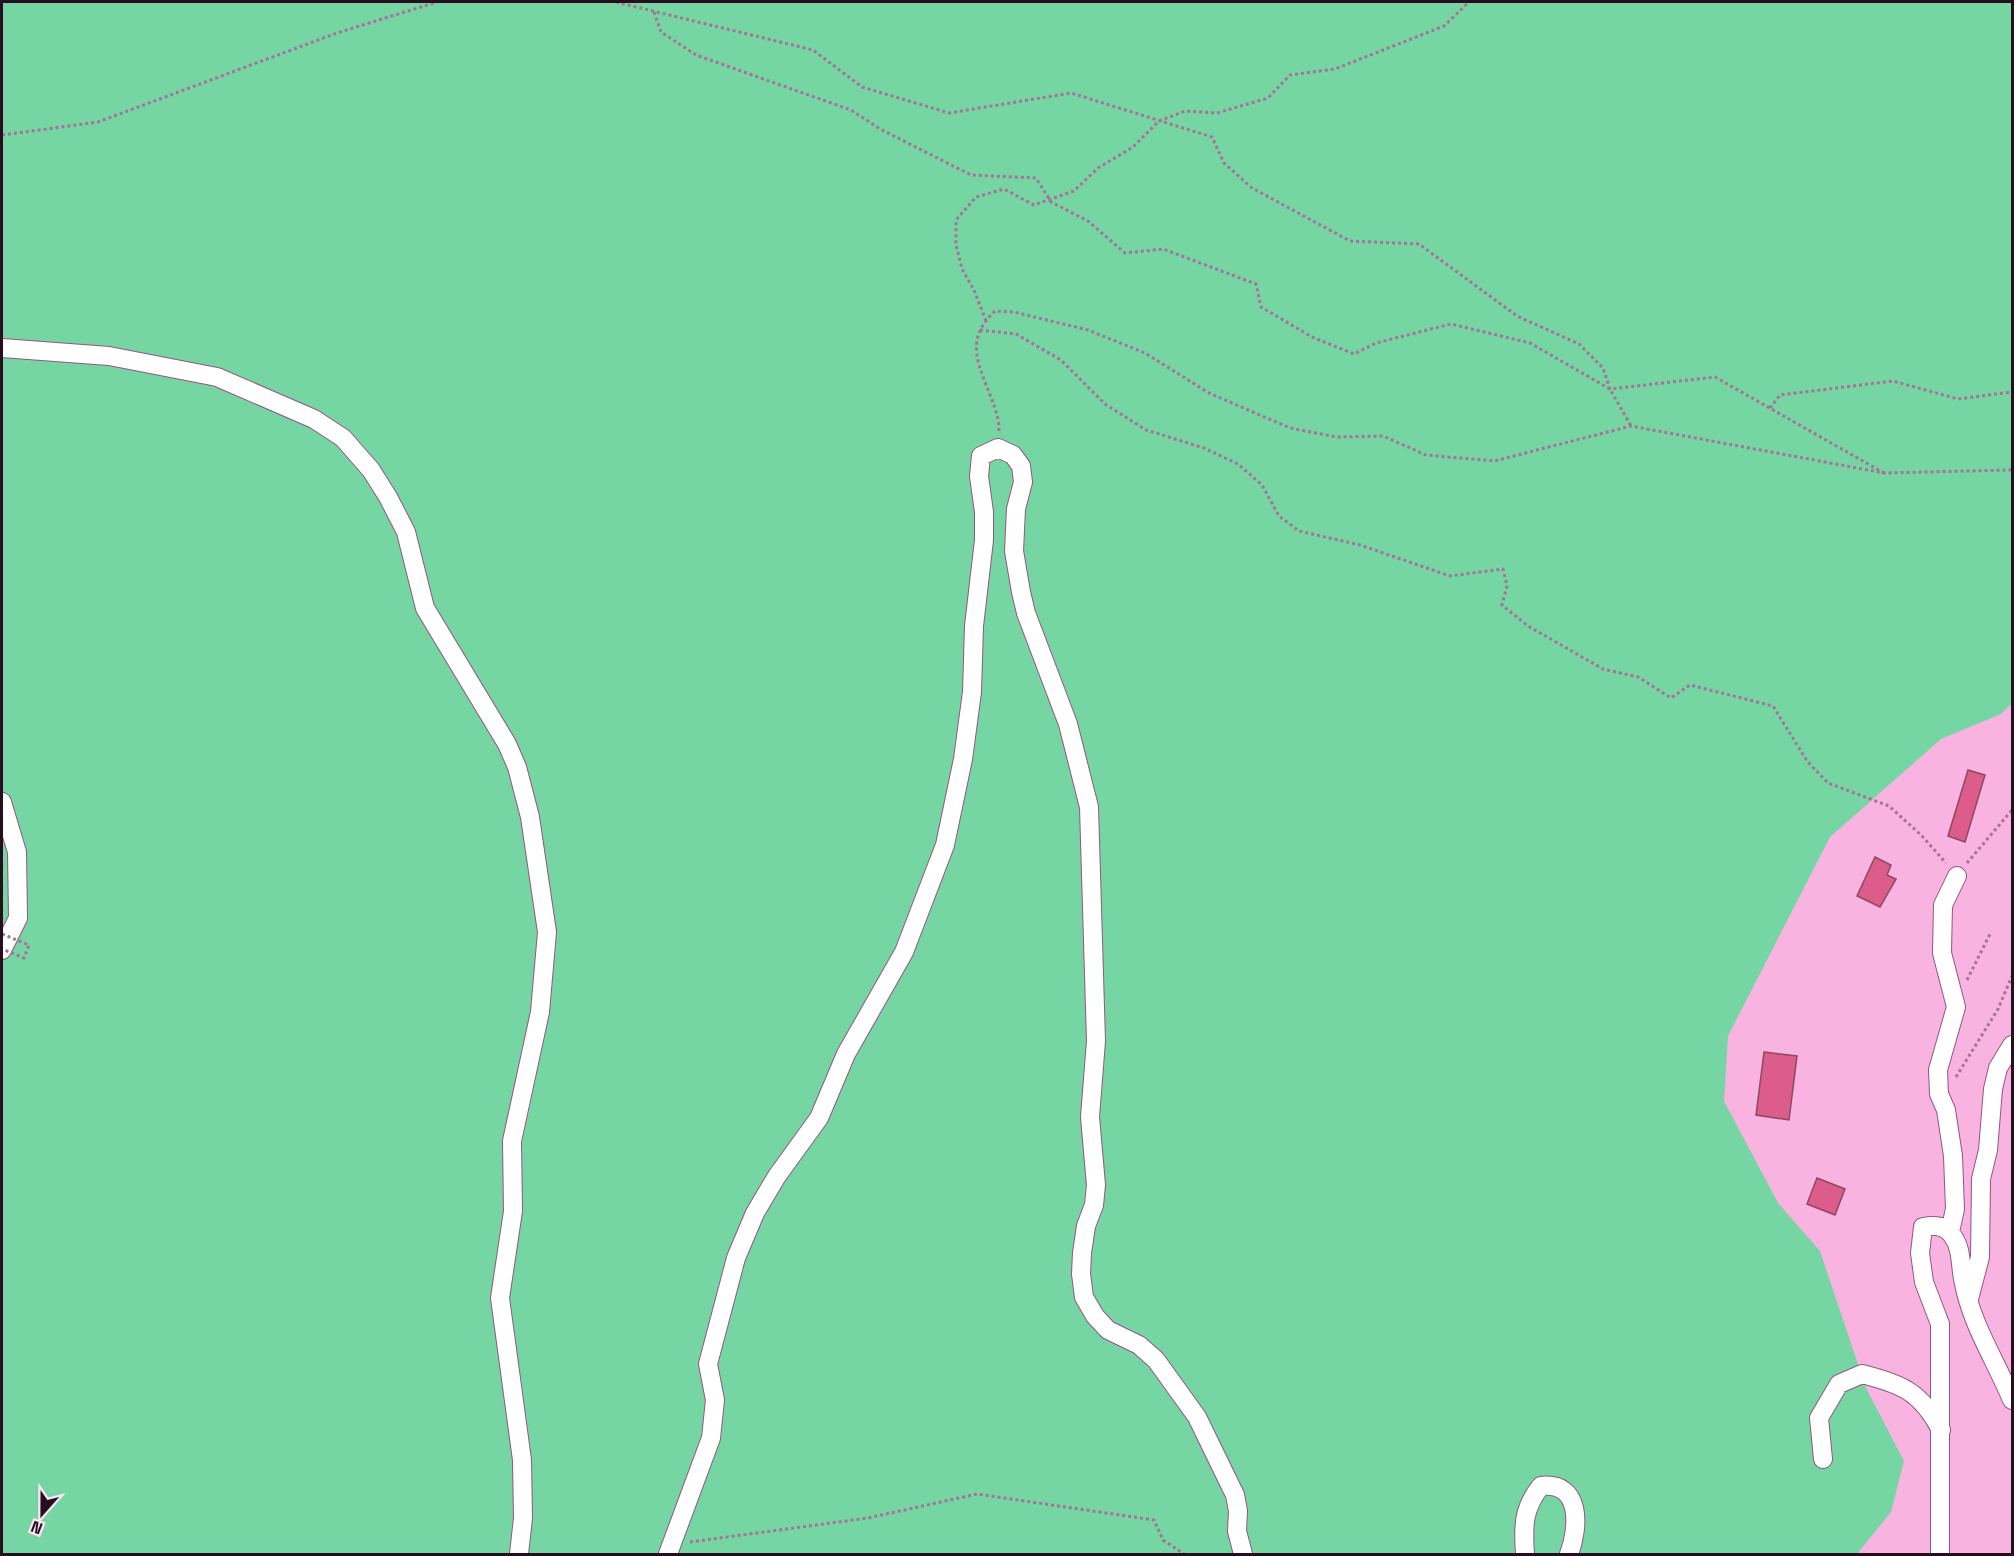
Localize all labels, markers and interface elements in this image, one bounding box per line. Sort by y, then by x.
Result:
north arrow [12,1484,72,1544]
text: N [28,1516,46,1539]

